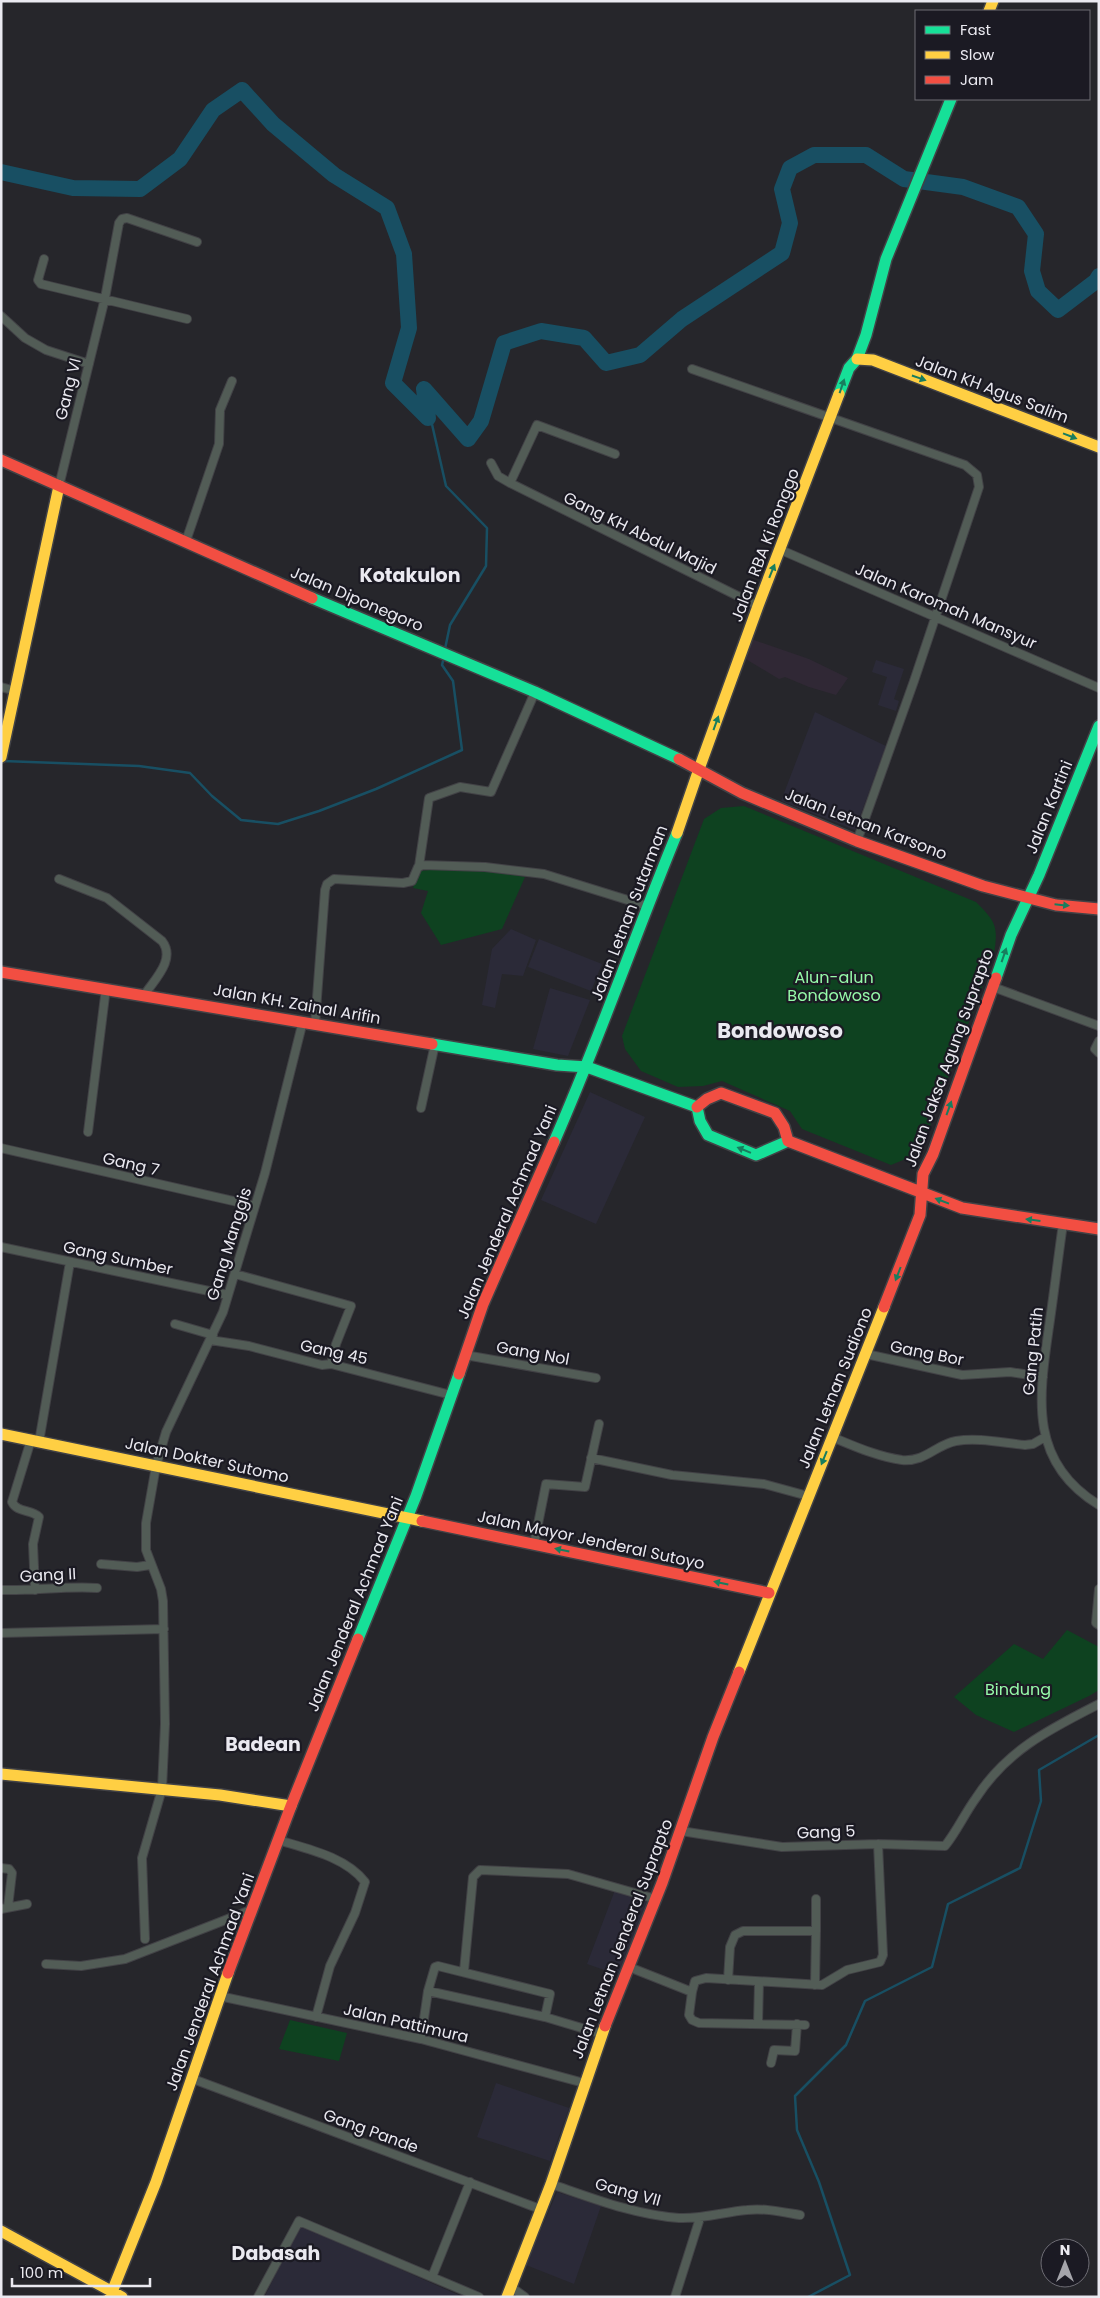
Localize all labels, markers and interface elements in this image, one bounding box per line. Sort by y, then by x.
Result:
legend [915,10,1090,100]
text: Fast [960,19,991,40]
text: Slow [960,44,995,65]
text: Jam [960,69,994,90]
street label: Jalan KH Agus Salim [912,349,1072,429]
street label: Gang VI [49,355,87,423]
one-way arrow [911,375,926,382]
one-way arrow [838,378,846,393]
one-way arrow [1063,432,1078,440]
street label: Jalan RBA Ki Ronggo [725,465,805,625]
street label: Gang KH Abdul Majid [560,486,720,580]
street label: Jalan Karomah Mansyur [852,557,1040,655]
street label: Jalan Diponegoro [287,561,427,637]
district label: Kotakulon [359,562,461,589]
one-way arrow [769,564,777,578]
one-way arrow [712,715,720,730]
street label: Jalan Kartini [1020,757,1078,857]
street label: Jalan Letnan Karsono [781,782,951,866]
street label: Jalan Letnan Sutarman [585,822,673,1004]
one-way arrow [1055,901,1071,909]
street label: Jalan Jaksa Agung Suprapto [899,946,999,1170]
one-way arrow [1000,947,1008,962]
park label: Alun-alun Bondowoso [787,966,881,1007]
street label: Jalan KH. Zainal Arifin [211,978,383,1030]
district label: Bondowoso [717,1016,843,1045]
one-way arrow [945,1100,953,1115]
street label: Jalan Jenderal Achmad Yani [451,1101,563,1323]
one-way arrow [736,1145,751,1153]
street label: Gang 7 [100,1146,162,1182]
street label: Gang Manggis [201,1185,257,1303]
one-way arrow [934,1197,949,1204]
one-way arrow [1025,1216,1041,1224]
street label: Gang Sumber [61,1235,175,1281]
one-way arrow [894,1267,901,1282]
street label: Jalan Letnan Sudiono [792,1304,878,1472]
street label: Gang Patih [1017,1306,1049,1396]
street label: Gang 45 [298,1334,370,1370]
street label: Gang Nol [495,1335,571,1371]
street label: Gang Bor [888,1335,966,1371]
street label: Jalan Dokter Sutomo [123,1431,291,1489]
one-way arrow [819,1450,827,1465]
street label: Jalan Jenderal Achmad Yani [301,1493,409,1715]
street label: Jalan Mayor Jenderal Sutoyo [475,1505,707,1575]
one-way arrow [554,1546,569,1554]
street label: Gang II [19,1562,77,1588]
one-way arrow [713,1579,729,1587]
park label: Bindung [985,1678,1051,1701]
district label: Badean [225,1731,301,1758]
street label: Jalan Letnan Jenderal Suprapto [566,1816,678,2062]
street label: Gang 5 [796,1819,856,1845]
street label: Jalan Jenderal Achmad Yani [160,1870,260,2094]
street label: Jalan Pattimura [341,1997,471,2049]
street label: Gang Pande [320,2103,422,2159]
street label: Gang VII [593,2172,663,2212]
north arrow [1040,2238,1090,2288]
district label: Dabasah [232,2240,320,2267]
text: N [1060,2240,1070,2260]
scale bar [12,2256,150,2288]
text: 100 m [20,2262,63,2283]

